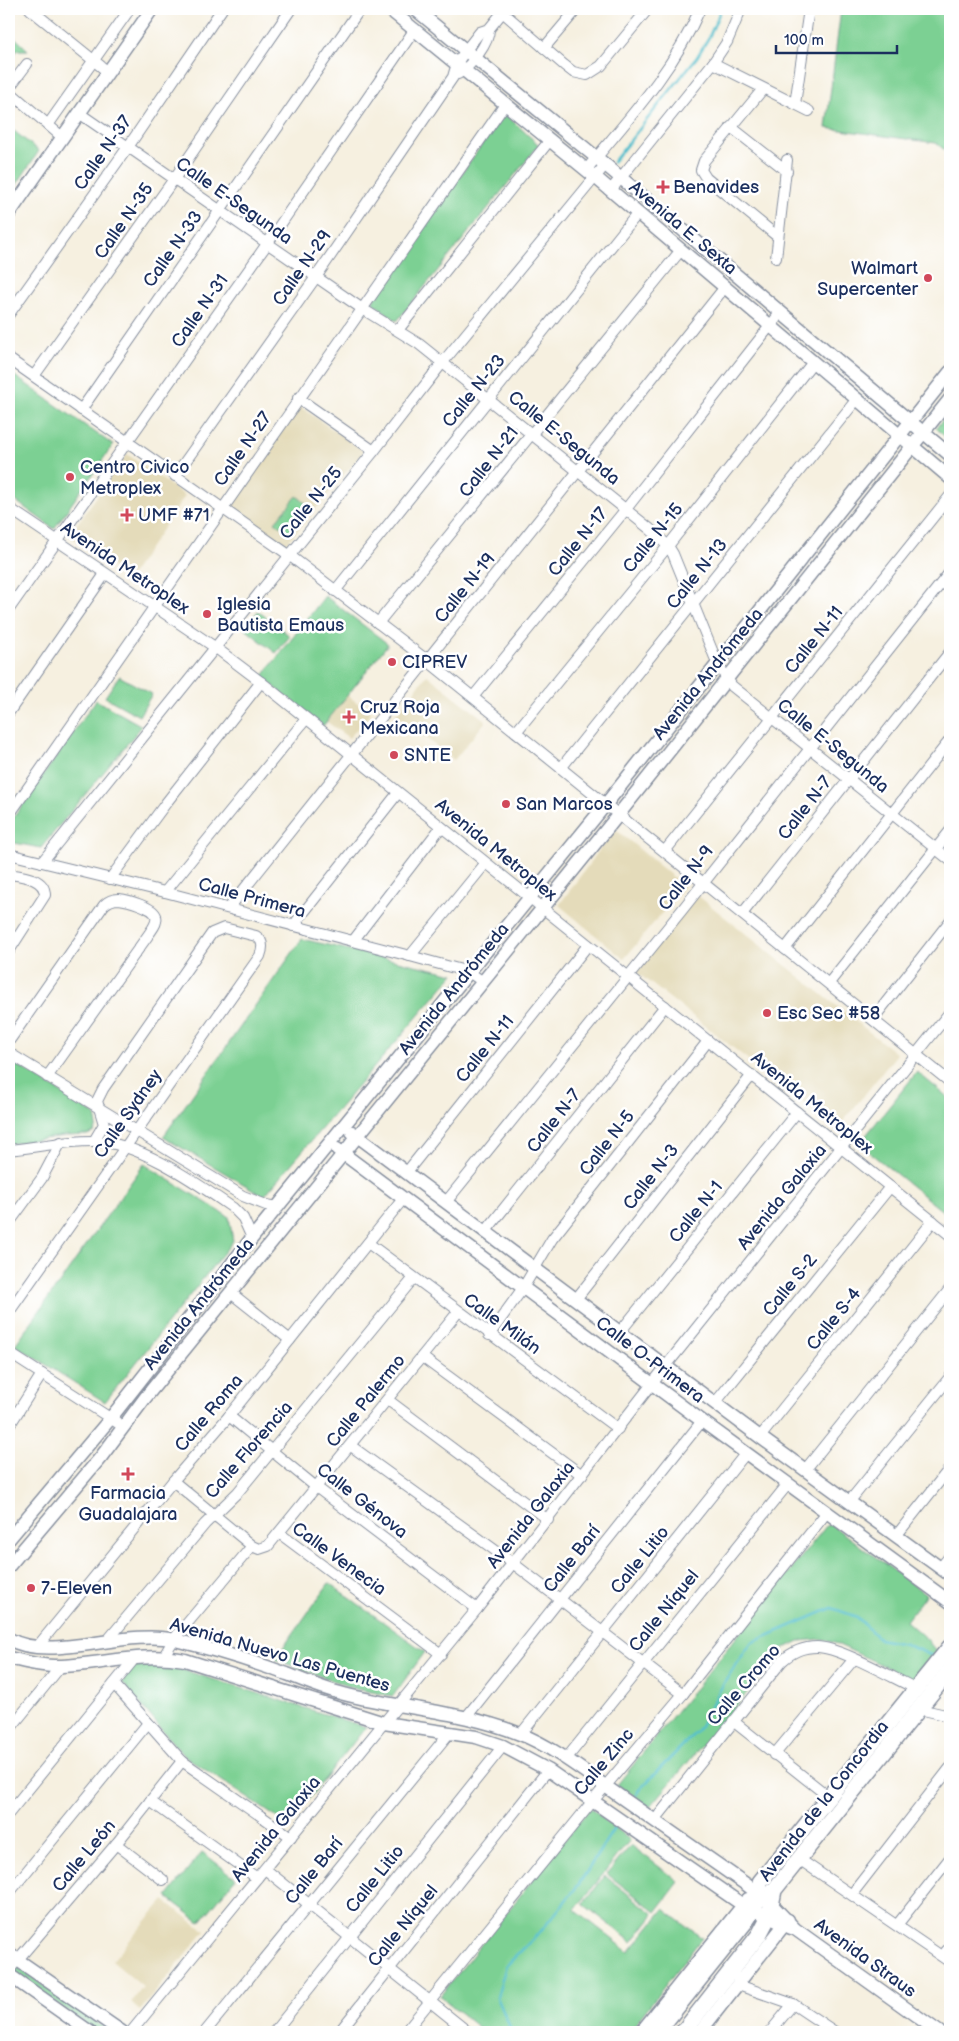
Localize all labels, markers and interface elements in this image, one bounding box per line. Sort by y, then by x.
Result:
scale bar [776,22,898,54]
text: 100 m [784,31,824,50]
street label: Calle N-37 [70,111,136,194]
street label: Calle E-Segunda [172,153,296,249]
street label: Avenida E. Sexta [625,177,741,279]
place label: Benavides [673,177,759,198]
street label: Calle N-35 [90,179,158,263]
marker: Benavides [657,181,669,193]
street label: Calle N-33 [139,207,207,291]
street label: Calle N-29 [268,226,336,310]
place label: Walmart Supercenter [817,258,918,300]
street label: Calle N-31 [167,270,233,352]
marker: Walmart Supercenter [922,272,934,284]
street label: Calle N-23 [438,350,510,432]
street label: Calle E-Segunda [504,387,624,489]
street label: Calle N-27 [210,408,276,490]
street label: Calle N-21 [455,422,523,502]
place label: Centro Civico Metroplex [80,457,189,499]
street label: Calle N-25 [275,462,347,544]
marker: Centro Civico Metroplex [64,471,76,483]
street label: Calle N-15 [618,499,688,577]
street label: Calle N-17 [544,503,612,581]
place label: UMF #71 [138,505,210,526]
marker: UMF #71 [120,508,134,522]
street label: Avenida Metroplex [57,517,194,619]
street label: Calle N-13 [662,535,732,613]
street label: Calle N-19 [430,549,500,627]
place label: Iglesia Bautista Emaus [217,594,344,636]
street label: Calle N-11 [781,602,847,678]
street label: Avenida Andrómeda [648,604,768,744]
marker: Iglesia Bautista Emaus [201,608,213,620]
place label: CIPREV [402,652,467,673]
marker: CIPREV [386,656,398,668]
street label: Calle E-Segunda [773,695,893,797]
place label: Cruz Roja Mexicana [360,697,440,739]
marker: Cruz Roja Mexicana [342,710,356,724]
place label: SNTE [404,745,451,766]
marker: SNTE [388,749,400,761]
street label: Calle N-7 [774,772,837,844]
street label: Avenida Metroplex [431,794,562,906]
place label: San Marcos [516,794,613,815]
marker: San Marcos [500,798,512,810]
street label: Calle N-9 [654,841,718,915]
street label: Calle Primera [196,874,308,922]
street label: Avenida Andrómeda [394,919,514,1059]
place label: Esc Sec #58 [777,1003,880,1024]
marker: Esc Sec #58 [761,1007,773,1019]
street label: Calle N-11 [452,1011,518,1087]
street label: Avenida Metroplex [747,1047,878,1159]
street label: Calle Sydney [90,1065,167,1162]
street label: Calle N-7 [523,1085,586,1157]
street label: Calle N-5 [575,1106,639,1180]
street label: Calle N-3 [619,1140,683,1214]
street label: Avenida Galaxia [733,1140,831,1254]
street label: Calle N-1 [665,1177,727,1247]
street label: Avenida Andrómeda [139,1234,259,1374]
street label: Calle S-2 [759,1249,822,1320]
street label: Calle S-4 [802,1283,866,1355]
street label: Calle Milán [459,1289,545,1359]
street label: Calle O-Primera [592,1312,708,1408]
street label: Calle Palermo [322,1350,410,1452]
street label: Calle Roma [171,1370,247,1456]
street label: Calle Florencia [201,1397,297,1503]
street label: Avenida Galaxia [483,1457,579,1573]
street label: Calle Génova [312,1459,412,1543]
marker: Farmacia Guadalajara [122,1468,134,1480]
place label: Farmacia Guadalajara [78,1483,178,1525]
street label: Calle Venecia [288,1518,390,1600]
street label: Calle Barí [539,1521,605,1597]
street label: Calle Litio [606,1522,674,1598]
street label: Calle Níquel [625,1566,703,1656]
place label: 7-Eleven [41,1578,112,1599]
marker: 7-Eleven [25,1582,37,1594]
street label: Avenida Nuevo Las Puentes [168,1614,392,1696]
street label: Calle Cromo [703,1640,785,1730]
street label: Avenida de la Concordia [755,1717,893,1885]
street label: Calle Zinc [570,1724,638,1800]
street label: Avenida Galaxia [227,1772,325,1886]
street label: Calle León [48,1816,120,1896]
street label: Calle Barí [281,1833,348,1909]
street label: Calle Litio [341,1841,409,1917]
street label: Calle Níquel [364,1881,442,1971]
street label: Avenida Straus [810,1914,920,2002]

